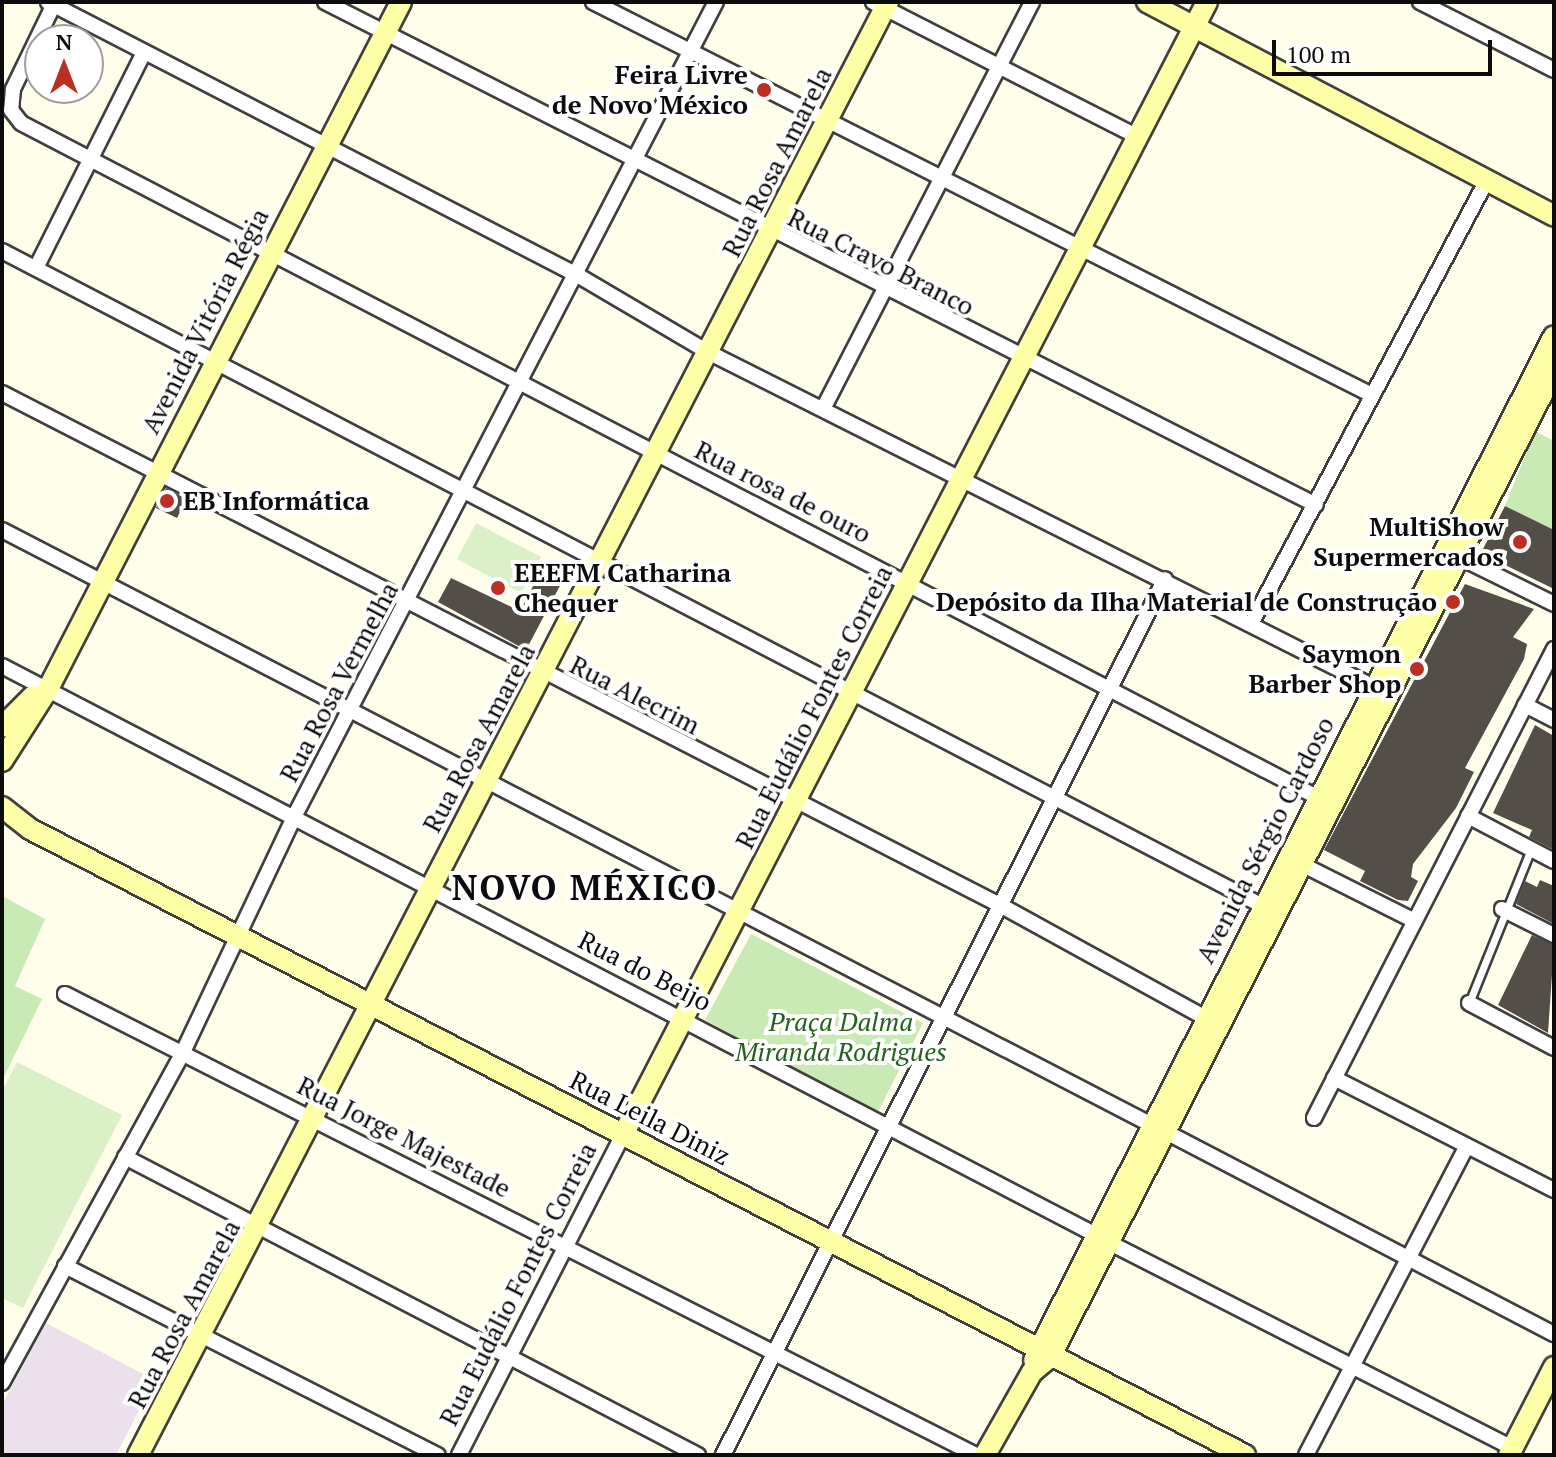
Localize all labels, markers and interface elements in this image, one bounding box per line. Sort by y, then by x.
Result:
north arrow [24,24,104,104]
scale bar [1276,24,1496,74]
text: N [56,27,72,56]
text: 100 m [1286,38,1351,70]
place label: Feira Livre de Novo México [552,59,748,120]
street label: Rua Rosa Amarela [716,62,838,262]
marker: Feira Livre de Novo México [755,81,773,99]
street label: Rua Cravo Branco [783,202,979,322]
street label: Avenida Vitória Régia [134,203,276,439]
street label: Rua rosa de ouro [690,434,876,550]
place label: EB Informática [183,485,370,517]
marker: EB Informática [158,492,176,510]
place label: MultiShow Supermercados [1313,511,1504,572]
marker: MultiShow Supermercados [1511,533,1529,551]
place label: EEEFM Catharina Chequer [514,557,731,618]
street label: Rua Eudálio Fontes Correia [729,560,899,854]
street label: Rua Rosa Vermelha [273,577,405,787]
marker: EEEFM Catharina Chequer [489,579,507,597]
place label: Depósito da Ilha Material de Construção [936,586,1437,618]
marker: Depósito da Ilha Material de Construção [1444,593,1462,611]
street label: Rua Rosa Amarela [416,638,542,838]
place label: Saymon Barber Shop [1249,638,1401,700]
street label: Rua Alecrim [565,649,705,741]
marker: Saymon Barber Shop [1408,660,1426,678]
street label: Avenida Sérgio Cardoso [1189,712,1341,968]
district label: NOVO MÉXICO [452,868,718,908]
street label: Rua do Beijo [573,924,717,1018]
park label: Praça Dalma Miranda Rodrigues [735,1006,947,1068]
street label: Rua Leila Diniz [565,1064,735,1172]
street label: Rua Jorge Majestade [292,1070,516,1204]
street label: Rua Eudálio Fontes Correia [433,1137,603,1431]
street label: Rua Rosa Amarela [121,1214,247,1414]

